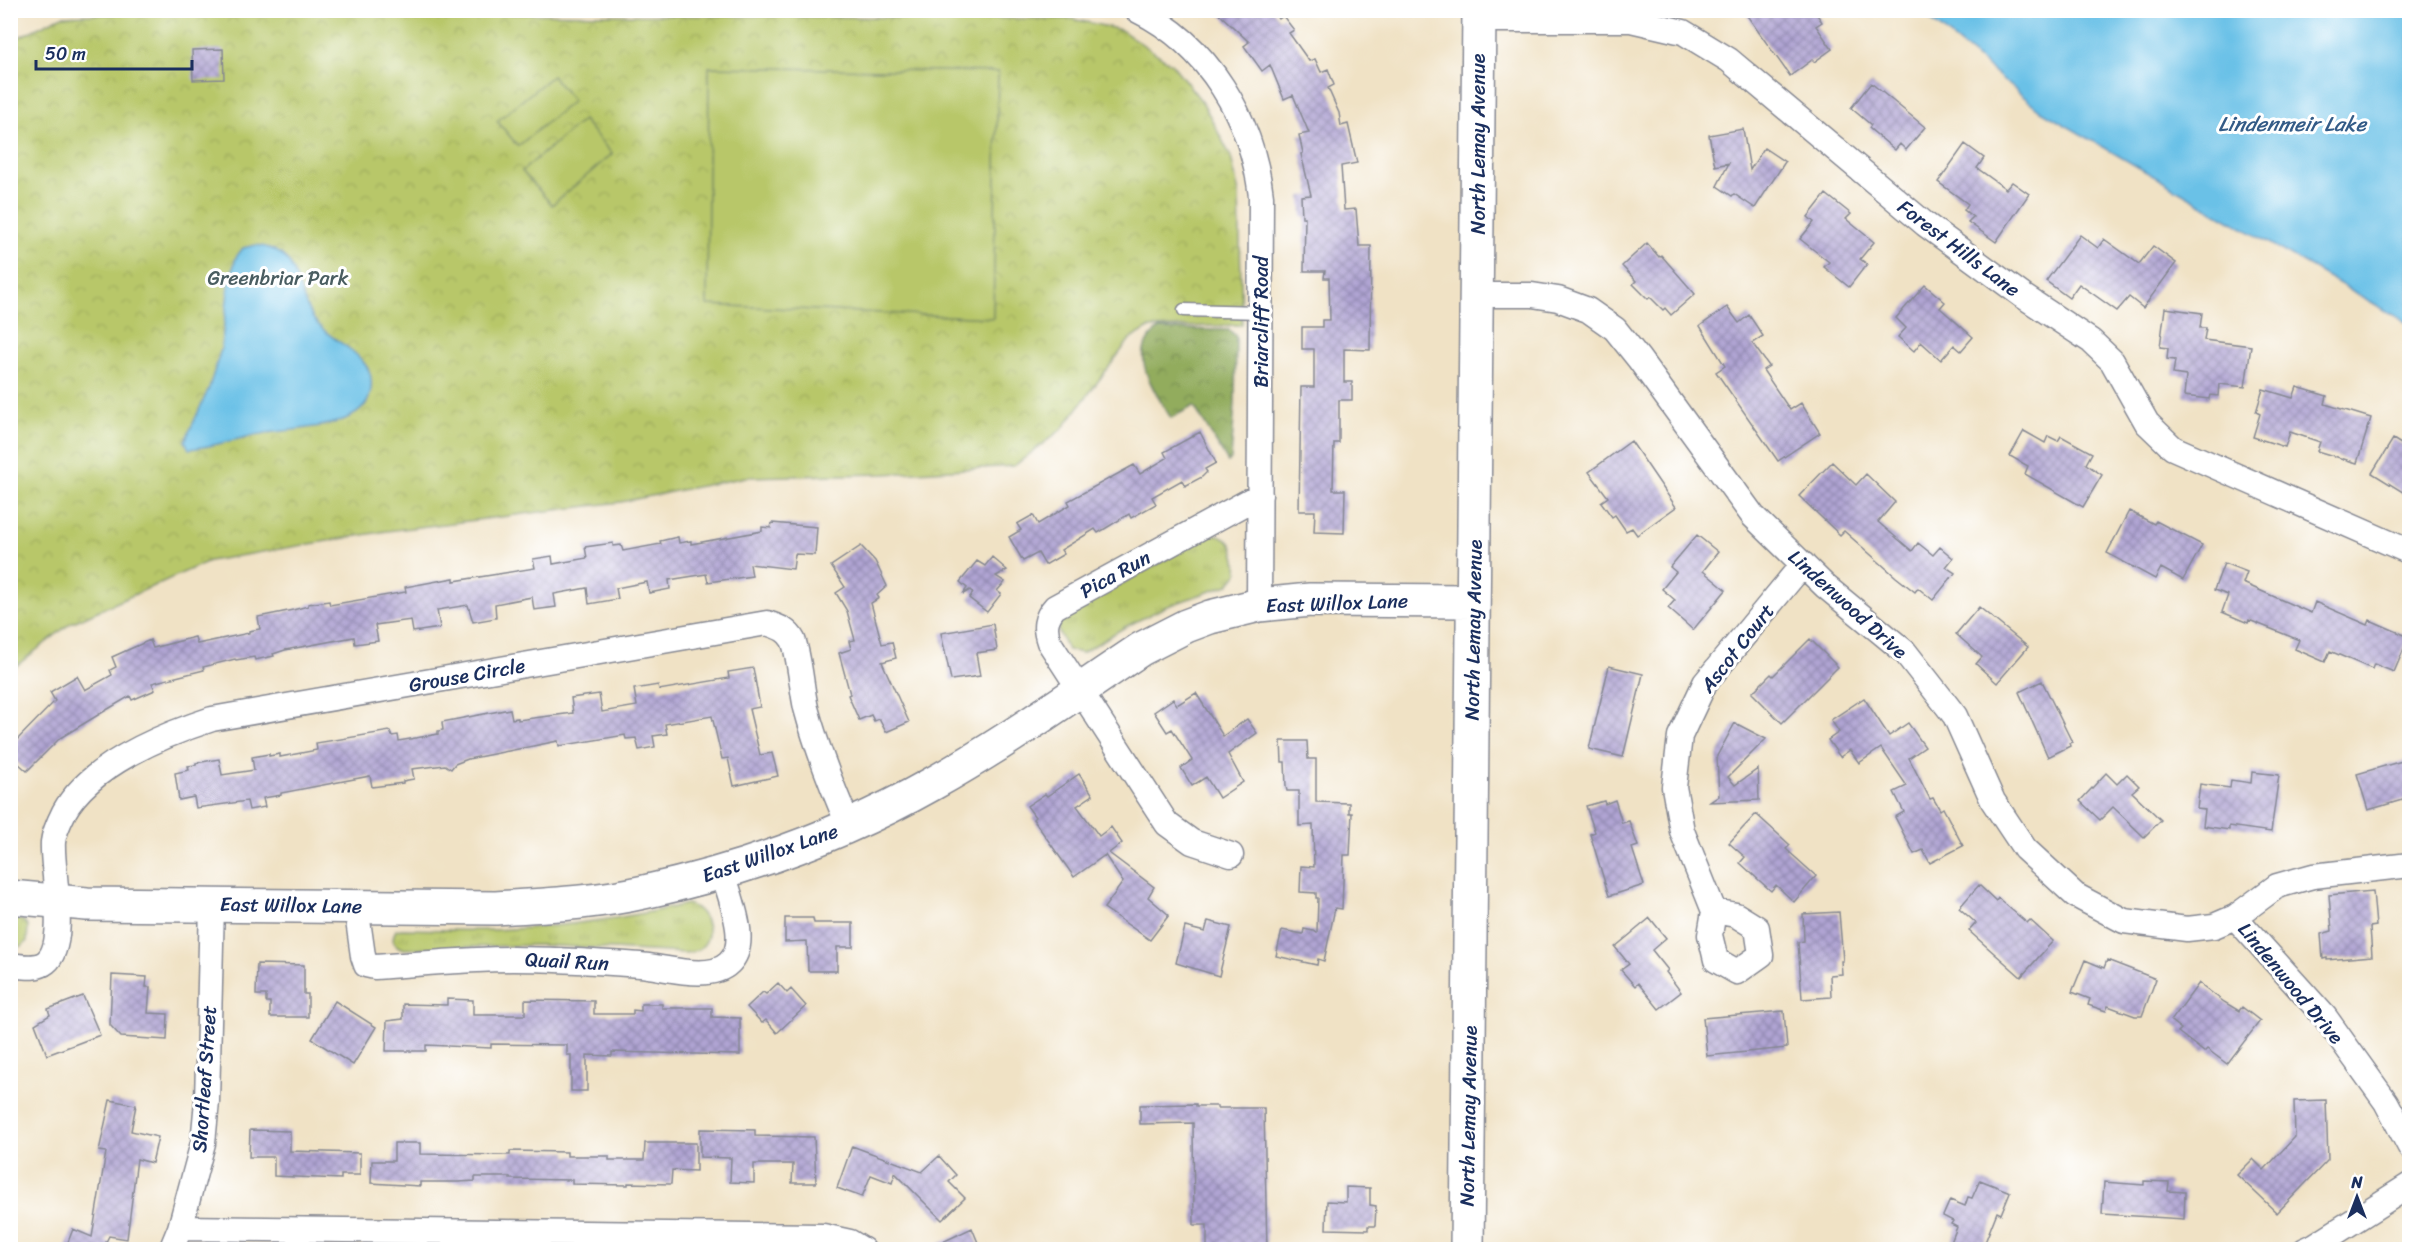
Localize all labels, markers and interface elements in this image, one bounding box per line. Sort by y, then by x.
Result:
scale bar [36,33,192,71]
text: 50 m [45,38,86,70]
street label: North Lemay Avenue [1461,53,1496,234]
water label: Lindenmeir Lake [2218,105,2368,143]
street label: Forest Hills Lane [1890,190,2028,307]
street label: Briarcliff Road [1244,255,1279,388]
park label: Greenbriar Park [208,261,349,296]
street label: North Lemay Avenue [1454,539,1493,721]
street label: Pica Run [1073,540,1157,608]
street label: Lindenwood Drive [1780,541,1916,668]
street label: East Willox Lane [1265,584,1409,623]
street label: Ascot Court [1690,596,1784,702]
street label: Grouse Circle [406,648,528,703]
street label: East Willox Lane [697,814,843,893]
street label: East Willox Lane [220,887,362,924]
street label: Lindenwood Drive [2229,914,2353,1053]
street label: Quail Run [524,942,610,981]
street label: Shortleaf Street [182,1004,227,1154]
street label: North Lemay Avenue [1449,1025,1488,1207]
north arrow [2327,1167,2387,1227]
text: N [2350,1168,2363,1197]

